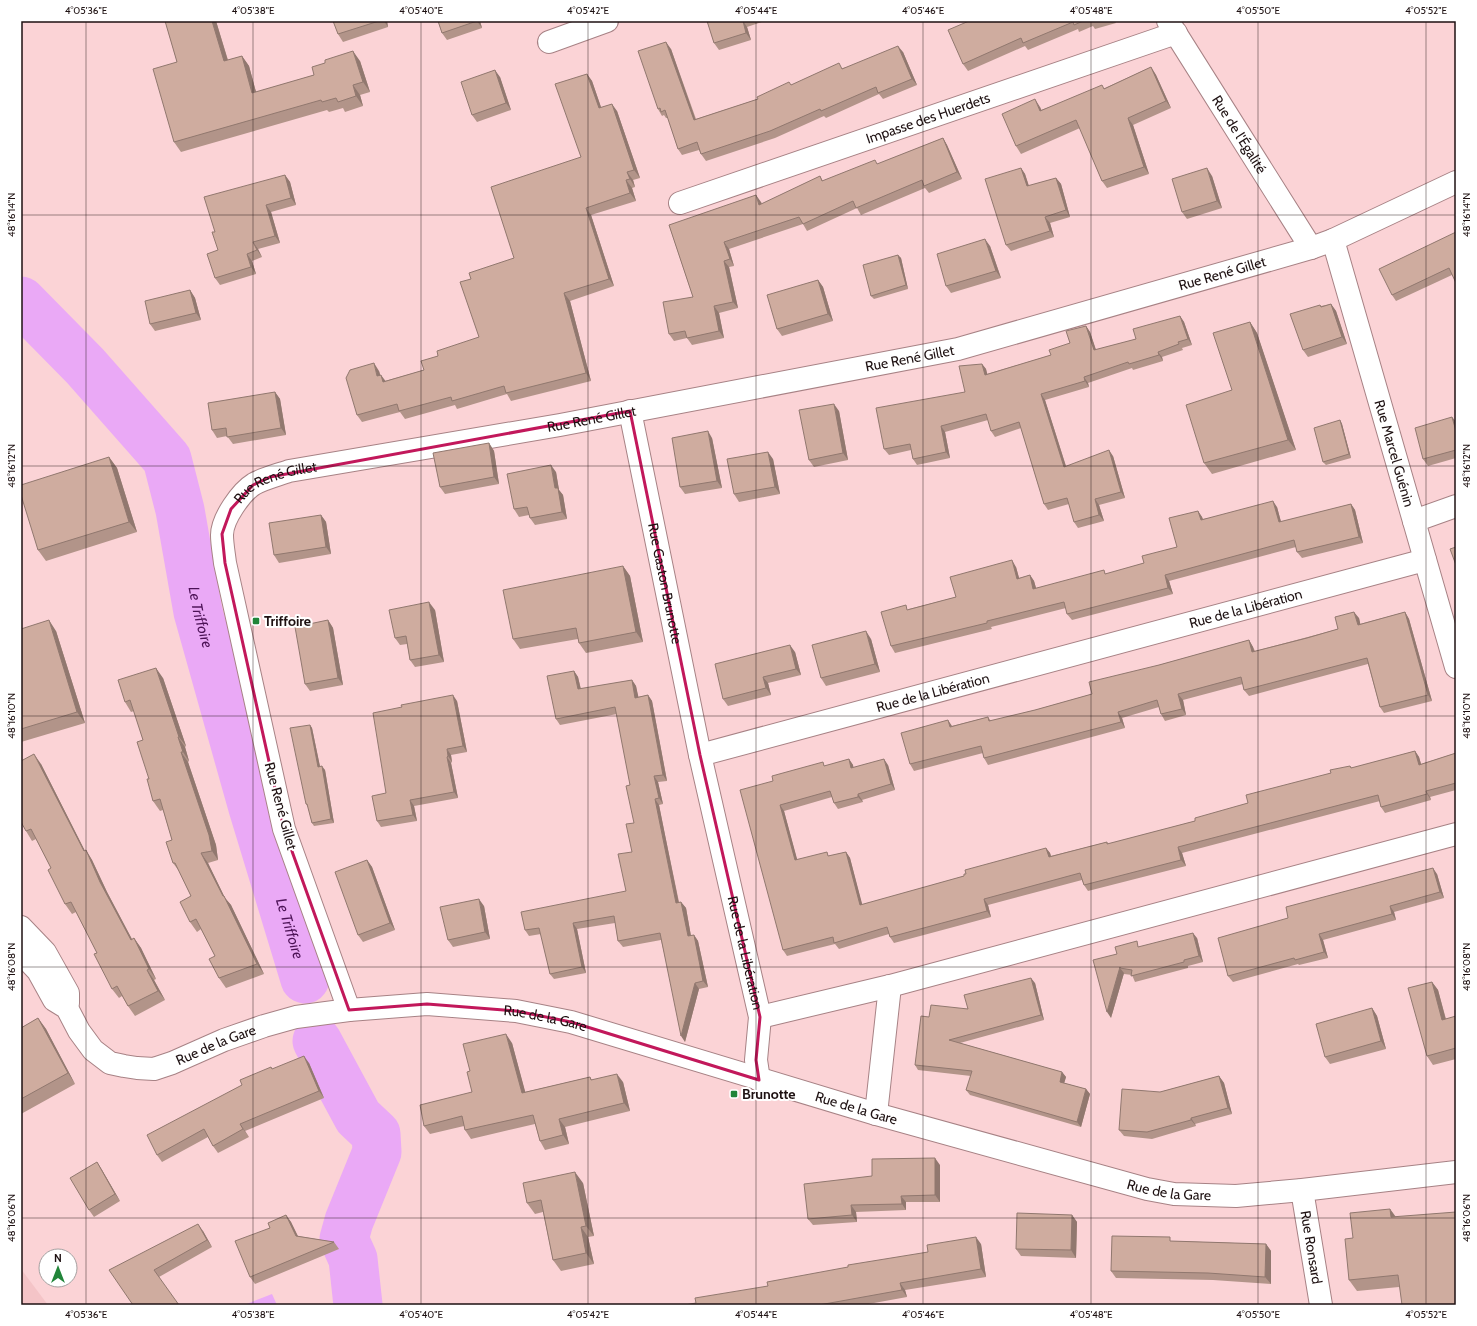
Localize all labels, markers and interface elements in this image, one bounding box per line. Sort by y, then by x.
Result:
text: 4°05'36"E [65,4,108,17]
text: 4°05'38"E [232,4,275,17]
text: 4°05'40"E [399,4,443,17]
text: 4°05'42"E [567,4,610,17]
text: 4°05'44"E [735,4,778,17]
text: 4°05'46"E [902,4,945,17]
text: 4°05'48"E [1069,4,1113,17]
text: 4°05'50"E [1236,4,1280,17]
text: 4°05'52"E [1405,4,1448,17]
street label: Impasse des Huerdets [863,88,992,148]
street label: Rue de l'Égalité [1208,92,1271,177]
text: 48°16'14"N [5,193,18,237]
text: 48°16'14"N [1460,193,1473,237]
street label: Rue René Gillet [1176,252,1268,294]
street label: Rue René Gillet [864,341,956,376]
street label: Rue Marcel Guénin [1370,398,1418,509]
street label: Rue René Gillet [546,402,638,436]
text: 48°16'12"N [5,444,18,488]
text: 48°16'12"N [1460,444,1473,488]
street label: Rue René Gillet [229,457,318,507]
street label: Rue Gaston Brunotte [644,521,686,646]
street label: Rue de la Libération [1187,584,1304,632]
water label: Le Triffoire [185,585,217,650]
place label: Triffoire [264,612,311,630]
marker: Triffoire [251,616,261,626]
street label: Rue de la Libération [874,669,991,716]
text: 48°16'10"N [5,693,18,739]
text: 48°16'10"N [1460,693,1473,739]
street label: Rue René Gillet [261,760,301,852]
street label: Rue de la Libération [724,894,767,1012]
water label: Le Triffoire [272,896,307,961]
text: 48°16'08"N [5,943,18,991]
text: 48°16'08"N [1460,943,1473,991]
street label: Rue de la Gare [503,1001,589,1035]
street label: Rue de la Gare [173,1021,258,1069]
place label: Brunotte [742,1085,796,1103]
street label: Rue de la Gare [813,1087,899,1128]
marker: Brunotte [729,1089,739,1099]
street label: Rue de la Gare [1125,1175,1211,1204]
text: 48°16'06"N [5,1194,18,1242]
text: 48°16'06"N [1460,1194,1473,1242]
street label: Rue Ronsard [1297,1209,1326,1285]
north arrow [38,1248,78,1288]
text: N [54,1251,62,1265]
text: 4°05'36"E [65,1308,108,1321]
text: 4°05'38"E [232,1308,275,1321]
text: 4°05'40"E [399,1308,443,1321]
text: 4°05'42"E [567,1308,610,1321]
text: 4°05'44"E [735,1308,778,1321]
text: 4°05'46"E [902,1308,945,1321]
text: 4°05'48"E [1069,1308,1113,1321]
text: 4°05'50"E [1236,1308,1280,1321]
text: 4°05'52"E [1405,1308,1448,1321]

